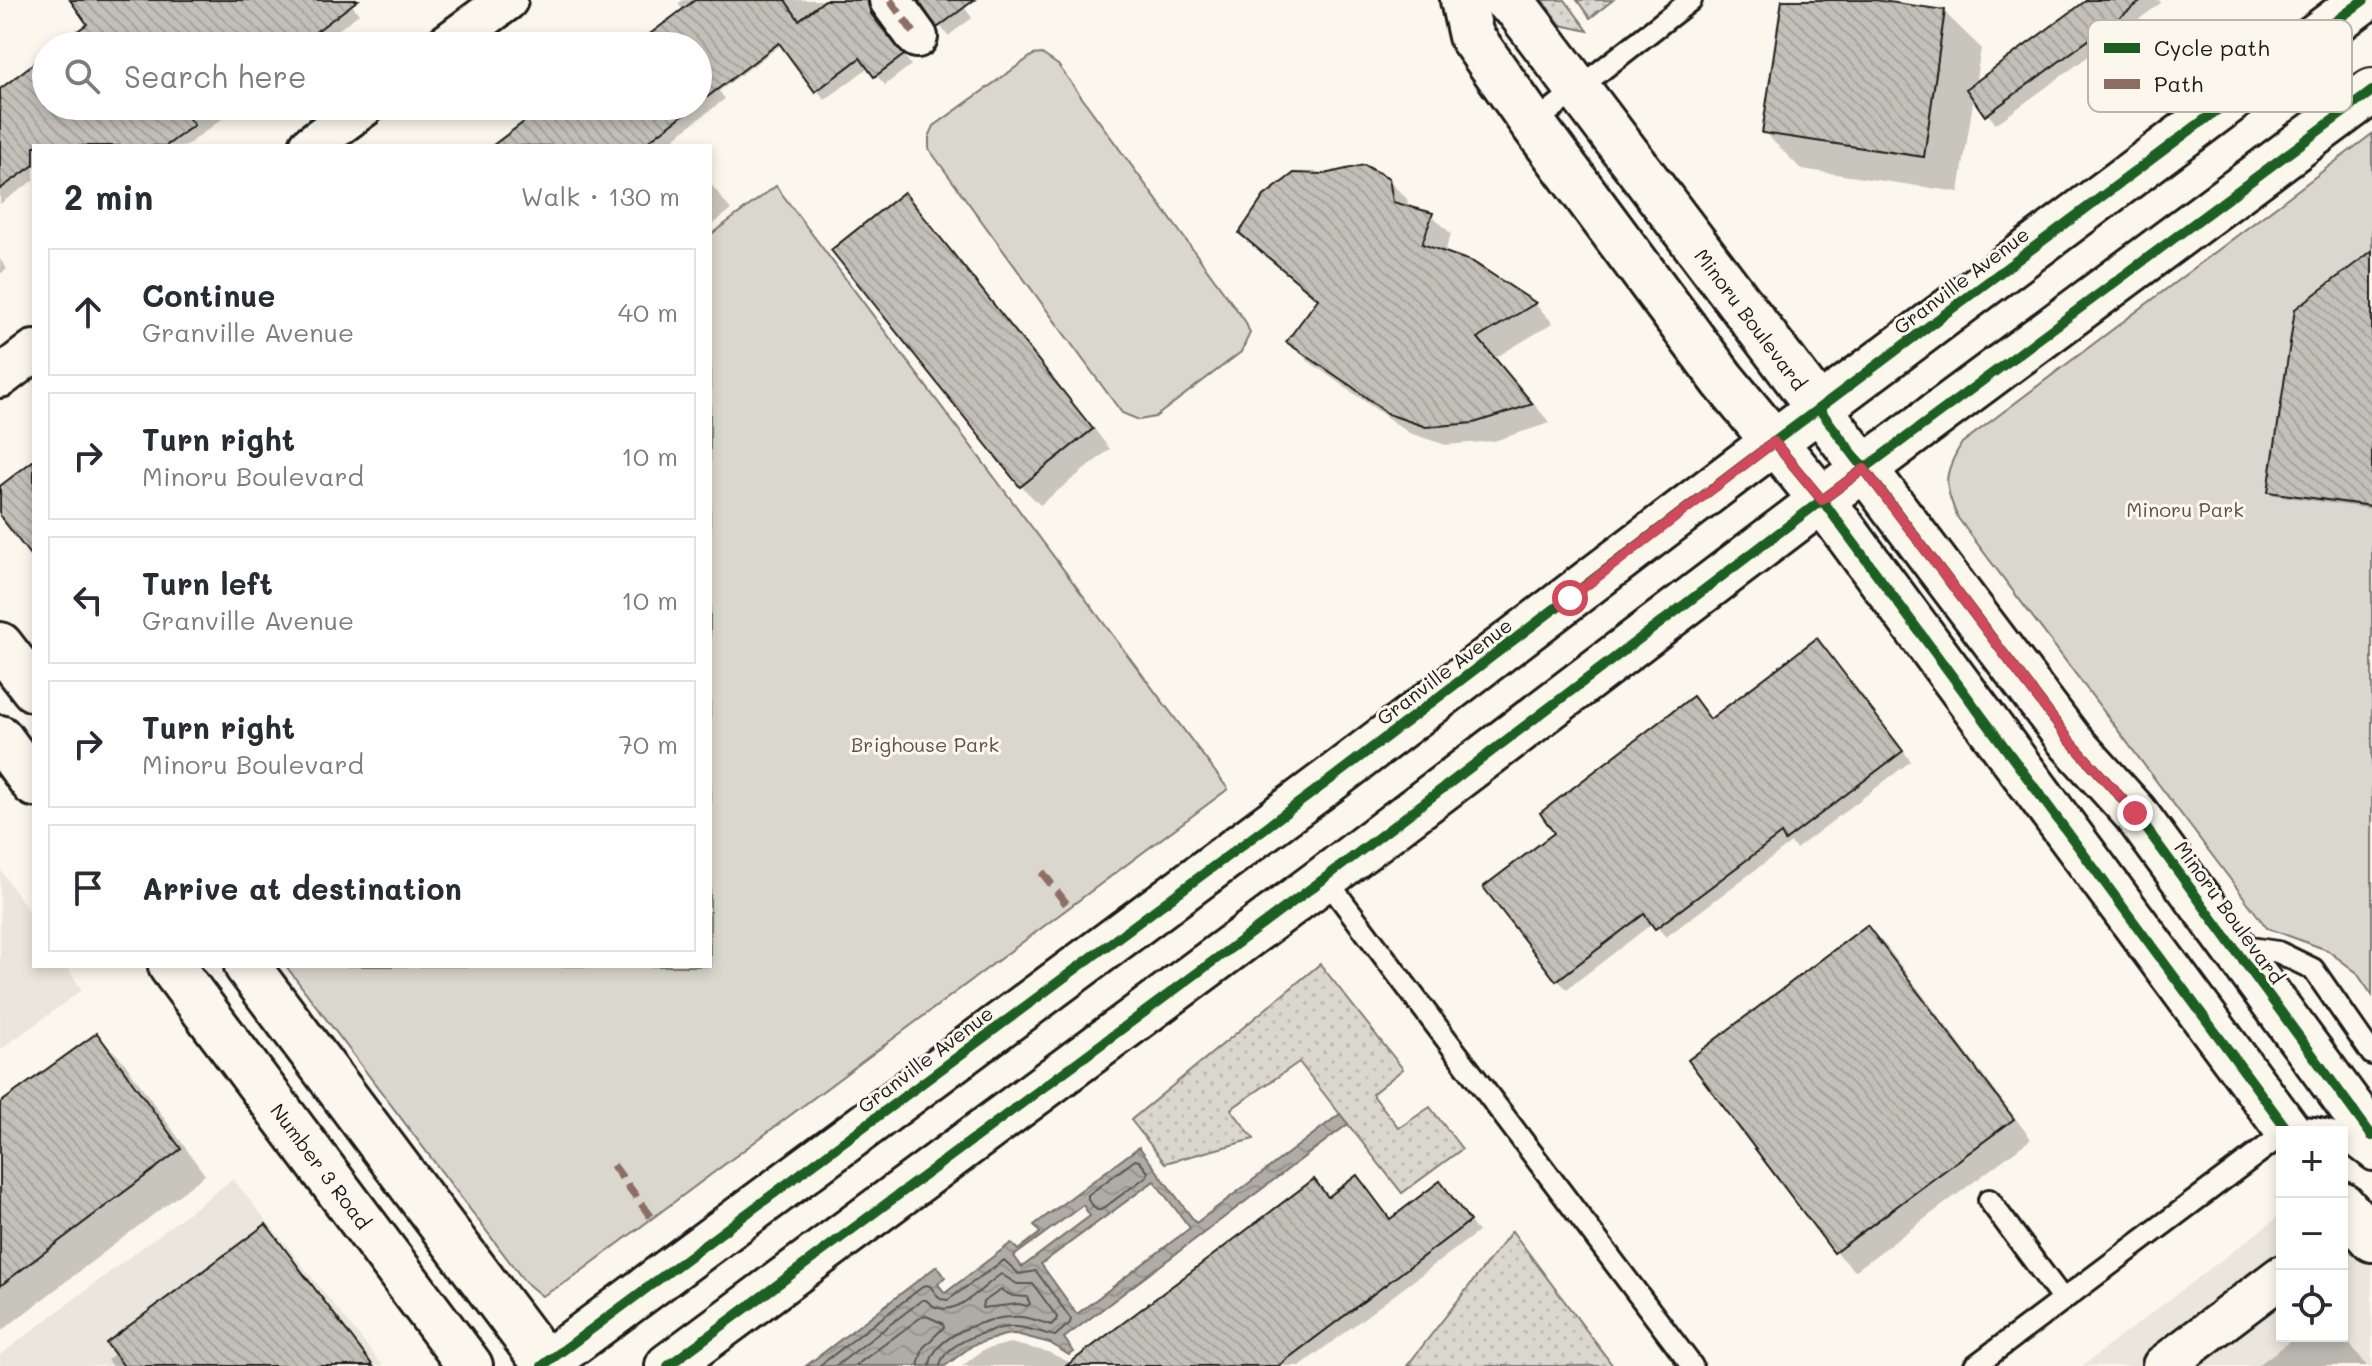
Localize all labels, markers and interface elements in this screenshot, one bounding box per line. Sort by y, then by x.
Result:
legend [2088,20,2352,112]
search box [32,32,712,120]
text: Cycle path [2154,33,2270,62]
icon: search [60,54,104,98]
text: Search here [124,56,307,96]
text: Path [2154,69,2203,98]
text: 2 min [64,174,153,219]
text: Walk · 130 m [521,179,680,213]
street label: Granville Avenue [1888,221,2034,339]
street label: Minoru Boulevard [1689,243,1813,395]
text: Continue [142,275,275,315]
icon: ahead [66,290,110,334]
text: 40 m [618,295,678,329]
text: Granville Avenue [142,315,354,349]
text: Turn right [142,419,295,459]
icon: right [66,434,110,478]
text: 10 m [621,439,678,473]
text: Minoru Boulevard [142,459,364,493]
park label: Minoru Park [2126,496,2244,522]
text: Turn left [142,563,273,603]
icon: left [66,578,110,622]
route start [1552,580,1588,616]
text: 10 m [621,583,678,617]
text: Granville Avenue [142,603,354,637]
street label: Granville Avenue [1371,612,1517,730]
text: Turn right [142,707,295,747]
icon: right [66,722,110,766]
text: 70 m [618,727,678,761]
park label: Brighouse Park [851,731,999,757]
text: Minoru Boulevard [142,747,364,781]
route end [2117,795,2153,831]
street label: Minoru Boulevard [2169,835,2291,989]
icon: arrive [66,866,110,910]
text: Arrive at destination [142,868,462,908]
street label: Granville Avenue [852,1000,998,1118]
street label: Number 3 Road [265,1098,377,1234]
map controls [2276,1126,2348,1342]
button: + [2276,1126,2348,1198]
button: − [2276,1198,2348,1270]
button: locate [2276,1270,2348,1342]

